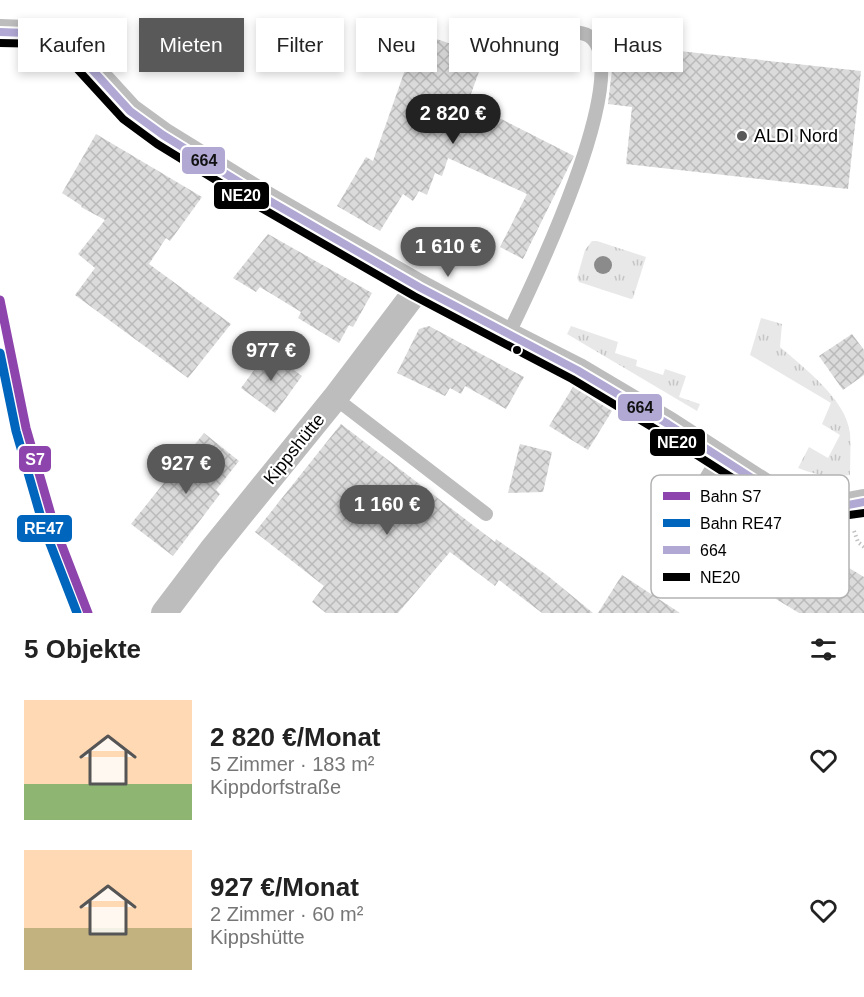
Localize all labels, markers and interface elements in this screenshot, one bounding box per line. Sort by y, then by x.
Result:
chip: Kaufen [18,18,127,72]
chip: Mieten [139,18,244,72]
chip: Filter [256,18,344,72]
chip: Neu [356,18,437,72]
chip: Wohnung [449,18,580,72]
chip: Haus [592,18,683,72]
pin: 2 820 € [398,94,508,145]
text: 2 820 € [420,102,486,124]
place label: ALDI Nord [754,126,838,146]
marker: ALDI Nord [735,129,749,143]
line badge: 664 [181,146,226,175]
text: 664 [191,152,217,169]
line badge: NE20 [213,181,270,210]
text: NE20 [221,187,261,204]
pin: 1 610 € [393,227,503,278]
text: 1 610 € [415,235,481,257]
pin: 977 € [229,331,313,382]
text: 977 € [246,339,296,361]
unlabelled marker [511,344,523,356]
line badge: 664 [617,393,663,422]
text: 664 [627,399,653,416]
street label: Kippshütte [259,410,329,488]
line badge: NE20 [649,428,706,457]
text: NE20 [657,434,697,451]
pin: 927 € [144,444,228,495]
line badge: S7 [18,445,52,473]
text: S7 [25,451,45,468]
text: 927 € [161,452,211,474]
legend [651,475,849,598]
pin: 1 160 € [332,485,442,536]
text: Bahn S7 [700,488,761,505]
text: 1 160 € [354,493,420,515]
line badge: RE47 [16,514,73,543]
text: Bahn RE47 [700,515,782,532]
text: RE47 [24,520,64,537]
text: 664 [700,542,727,559]
text: NE20 [700,569,740,586]
icon: filters [807,633,840,666]
text: 5 Objekte [24,634,141,664]
text: 2 820 €/Monat [210,722,381,752]
icon: home [72,724,144,796]
icon: heart [807,744,840,777]
text: 5 Zimmer · 183 m² [210,753,374,775]
text: Kippdorfstraße [210,776,341,798]
text: 927 €/Monat [210,872,359,902]
icon: home [72,874,144,946]
icon: heart [807,894,840,927]
text: 2 Zimmer · 60 m² [210,903,363,925]
text: Kippshütte [210,926,305,948]

